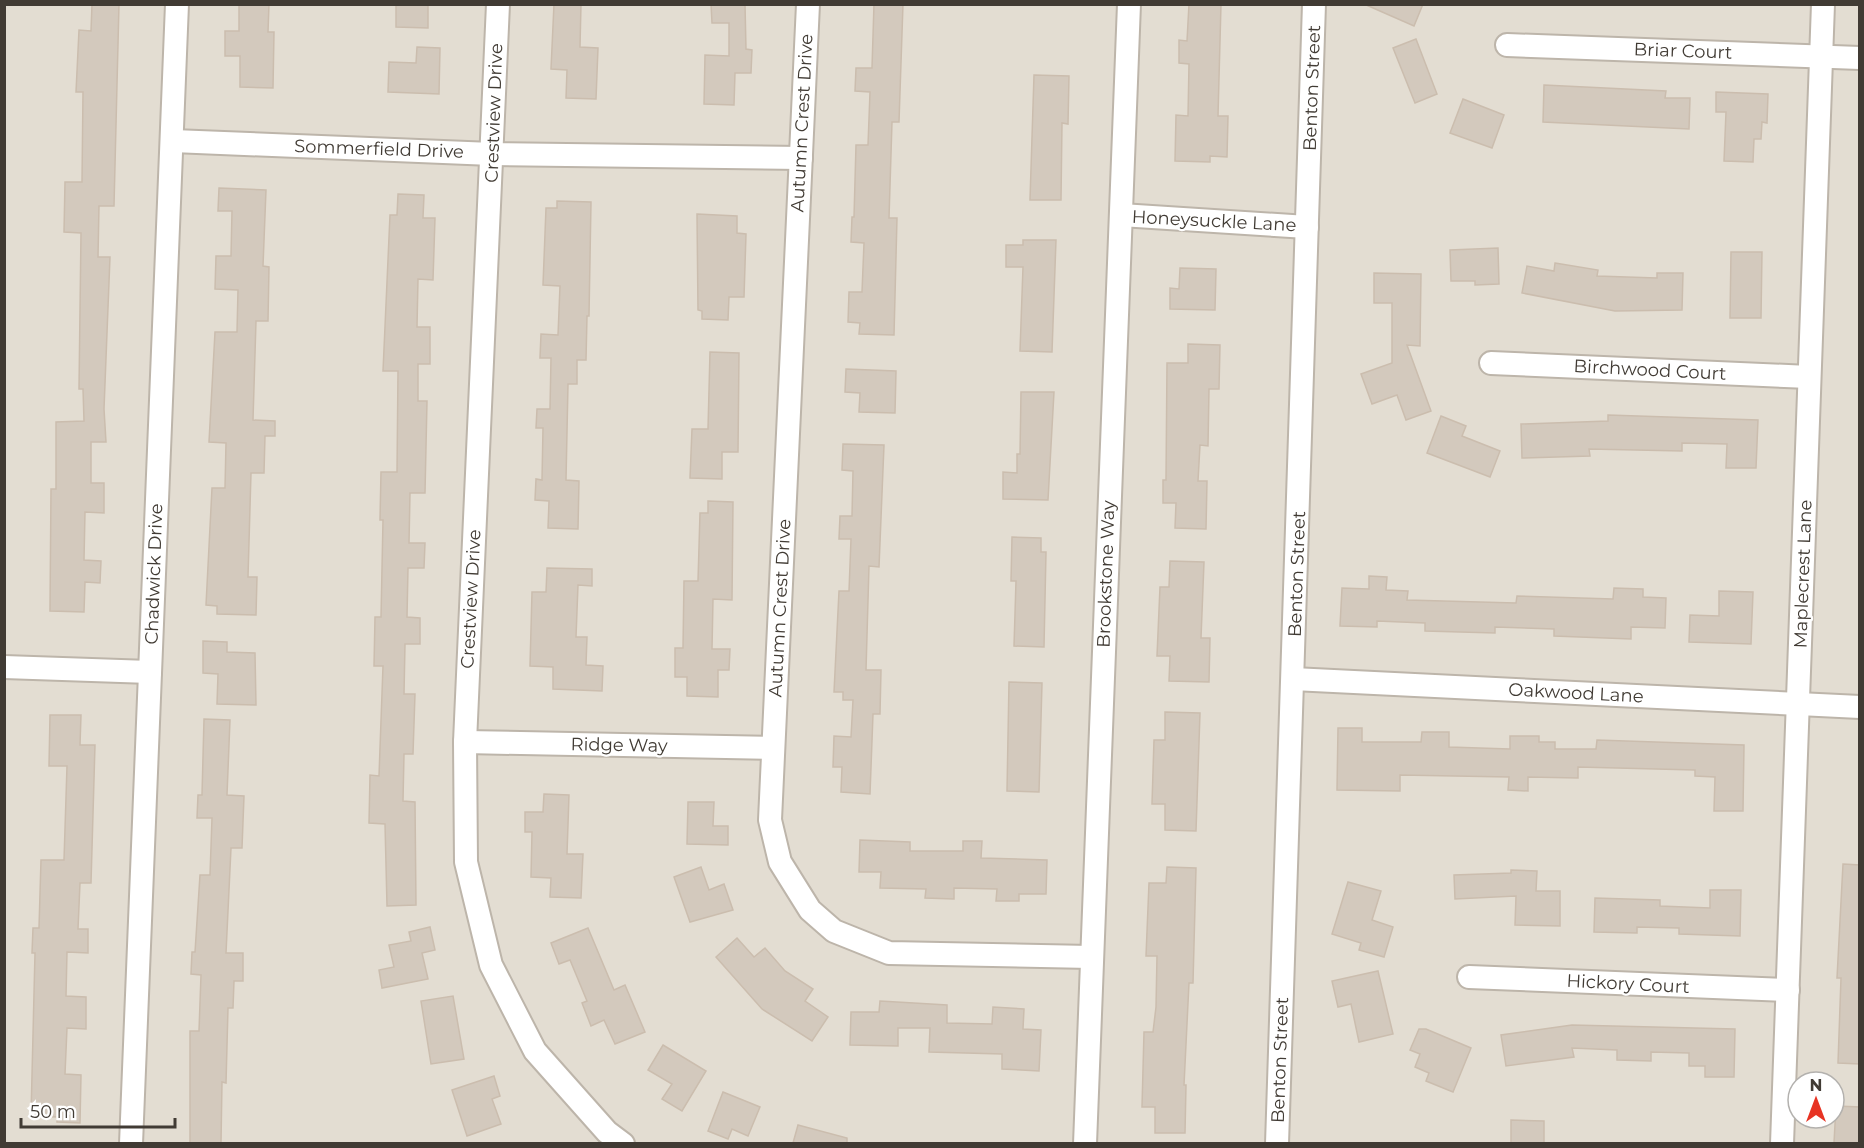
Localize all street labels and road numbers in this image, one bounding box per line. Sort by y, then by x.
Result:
street label: Benton Street [1299,25,1325,151]
street label: Autumn Crest Drive [786,33,818,213]
street label: Briar Court [1633,38,1733,64]
street label: Crestview Drive [481,43,507,183]
street label: Sommerfield Drive [294,135,464,163]
street label: Honeysuckle Lane [1131,206,1297,236]
street label: Birchwood Court [1573,355,1727,385]
street label: Maplecrest Lane [1789,499,1817,649]
street label: Brookstone Way [1092,500,1120,648]
street label: Chadwick Drive [141,503,167,645]
street label: Benton Street [1284,511,1310,637]
street label: Autumn Crest Drive [764,518,796,698]
street label: Crestview Drive [456,529,486,669]
street label: Oakwood Lane [1508,678,1644,708]
street label: Ridge Way [570,733,668,757]
street label: Hickory Court [1566,970,1690,998]
street label: Benton Street [1267,997,1293,1123]

